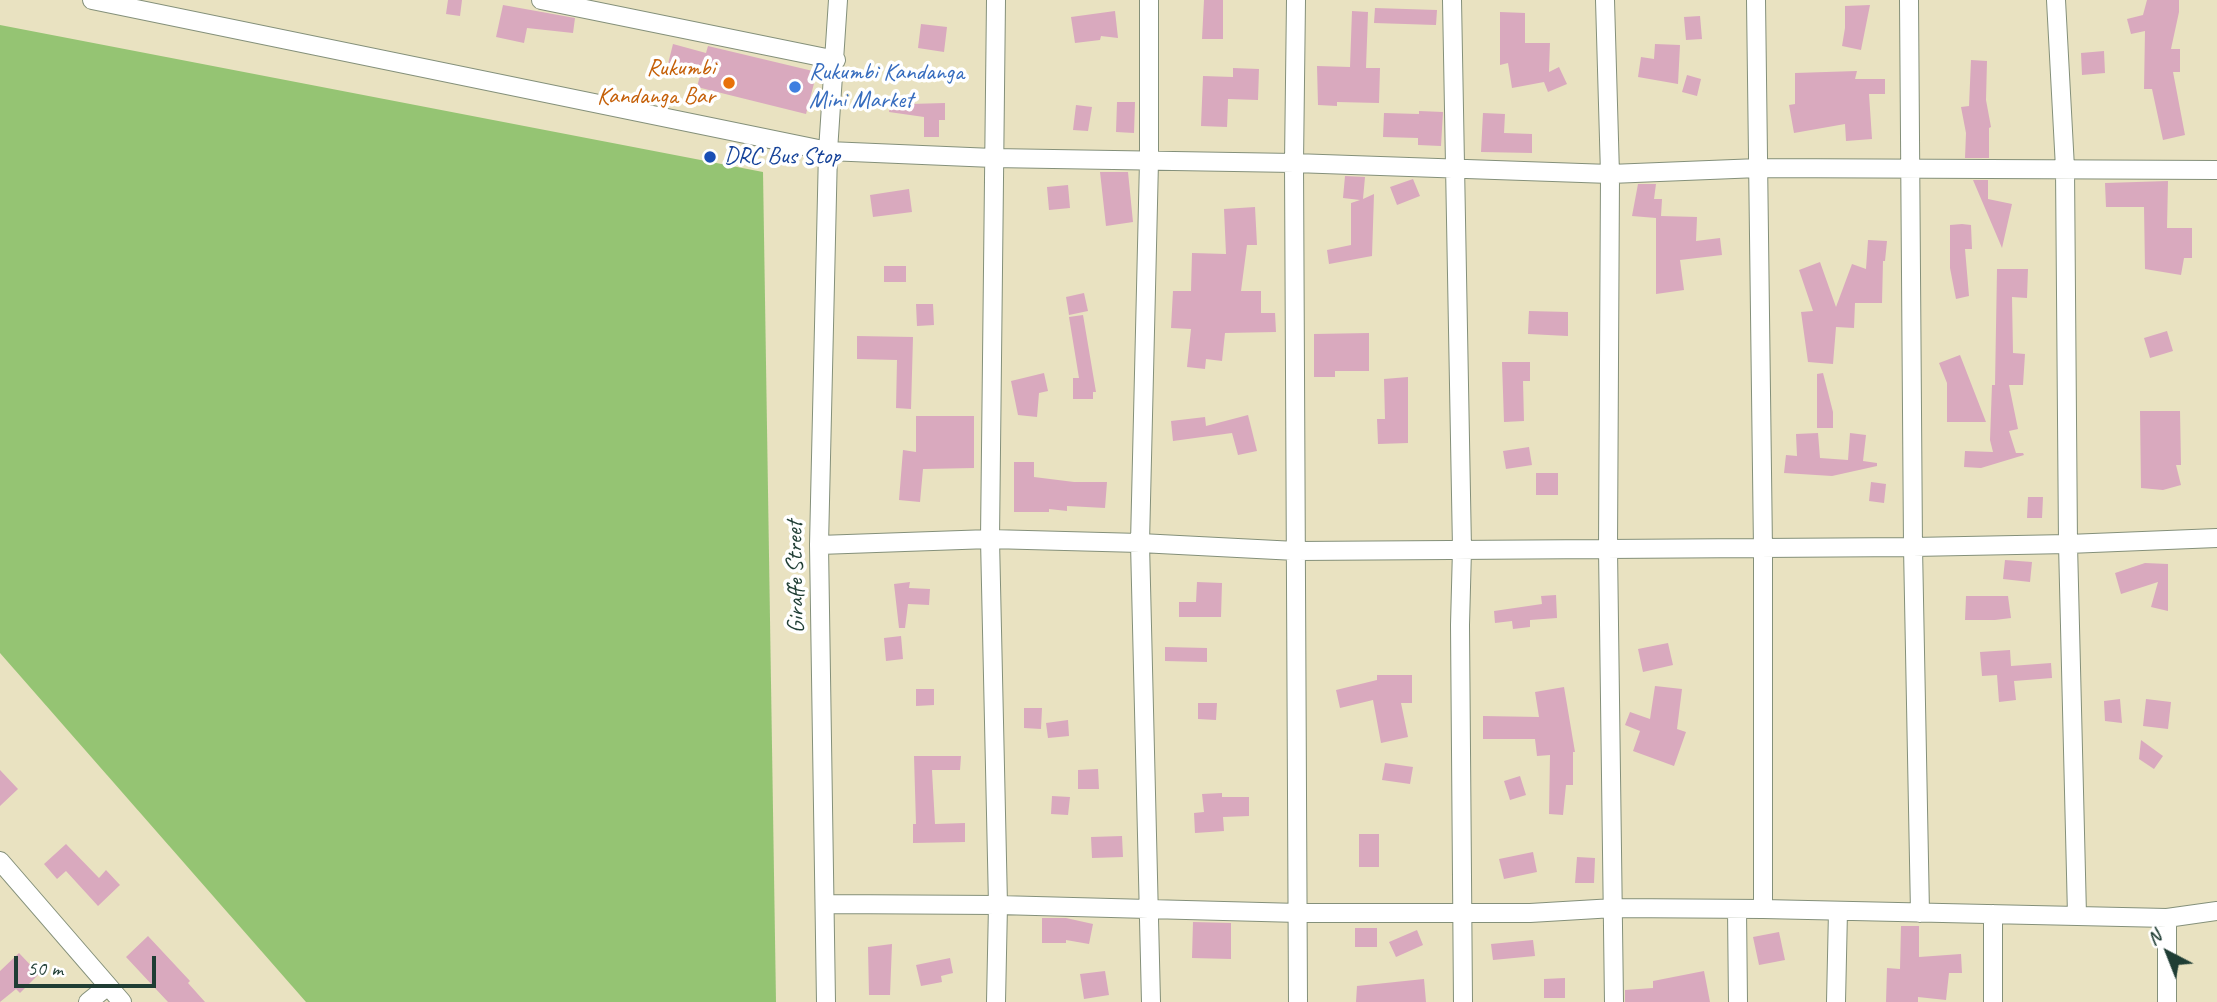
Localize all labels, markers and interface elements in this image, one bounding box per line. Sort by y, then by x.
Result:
place label: Rukumbi Kandanga Bar [597,55,715,111]
place label: Rukumbi Kandanga Mini Market [809,59,964,115]
marker: Rukumbi Kandanga Bar [721,75,737,91]
marker: Rukumbi Kandanga Mini Market [787,79,803,95]
place label: DRC Bus Stop [724,143,840,171]
marker: DRC Bus Stop [702,149,718,165]
street label: Giraffe Street [781,520,811,634]
north arrow [2133,918,2203,988]
text: N [2142,925,2166,950]
scale bar [18,942,159,986]
text: 50 m [27,955,63,981]

